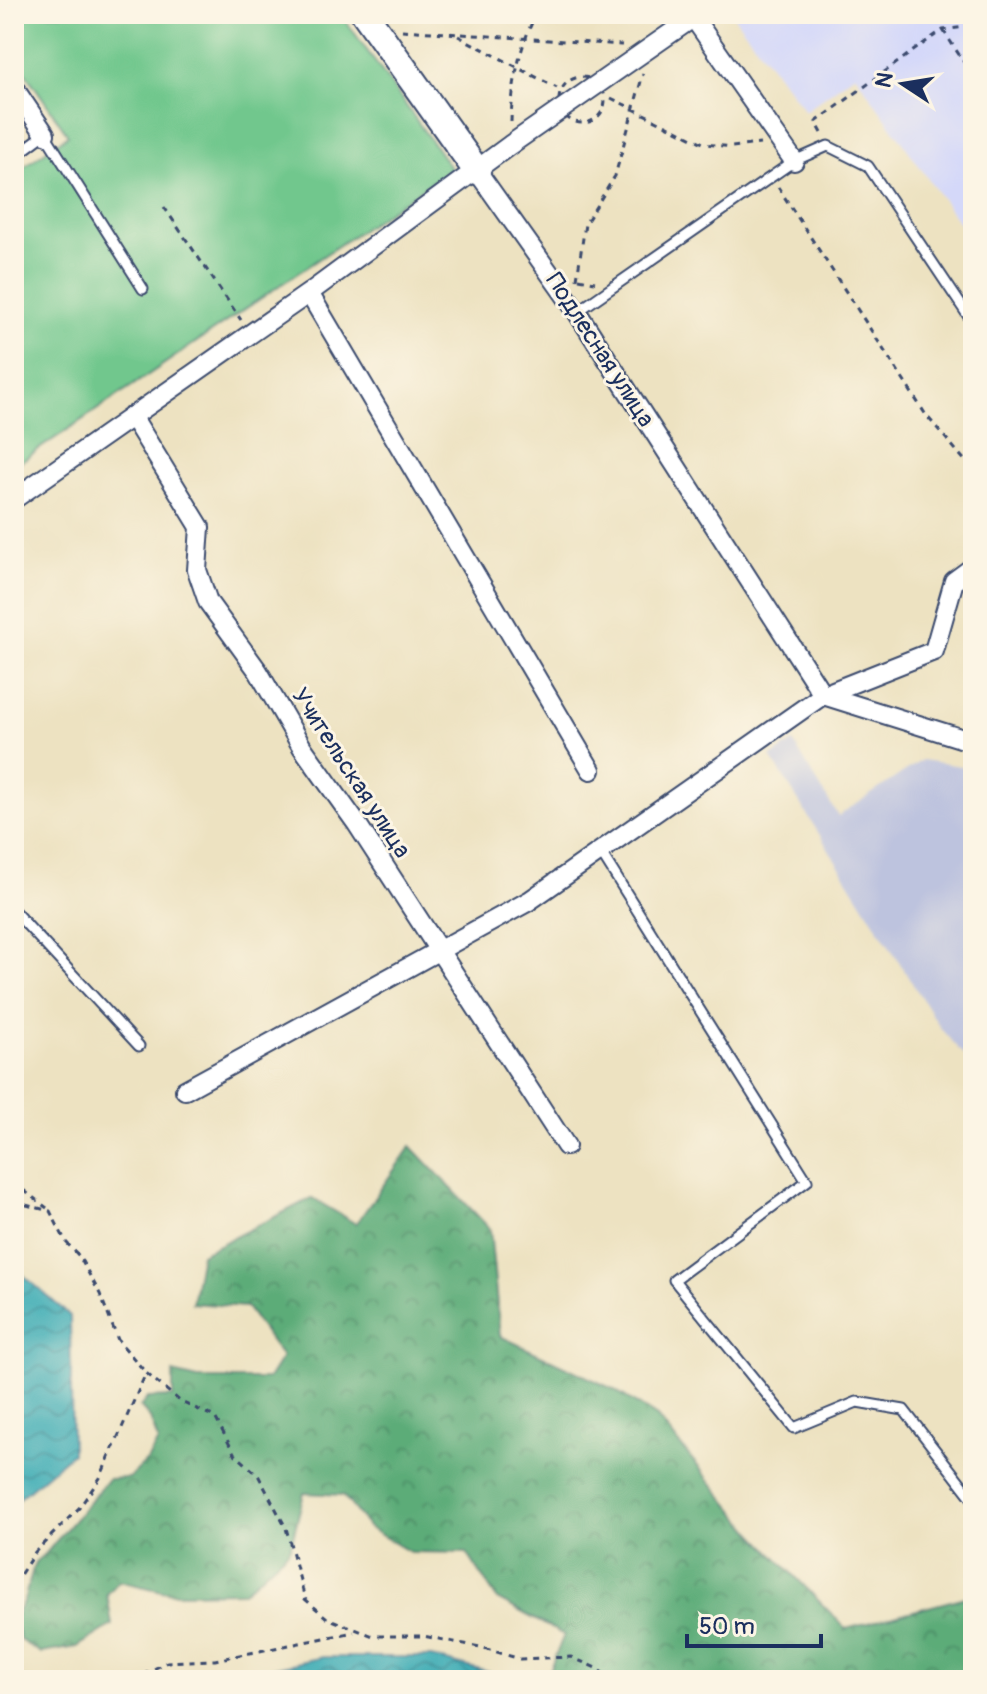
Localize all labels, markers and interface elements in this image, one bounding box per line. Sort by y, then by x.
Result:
north arrow [863,44,943,124]
text: N [869,70,900,90]
street label: Подлесная улица [539,268,661,432]
street label: Учительская улица [285,683,417,863]
scale bar [687,1598,821,1648]
text: 50 m [699,1612,755,1641]

